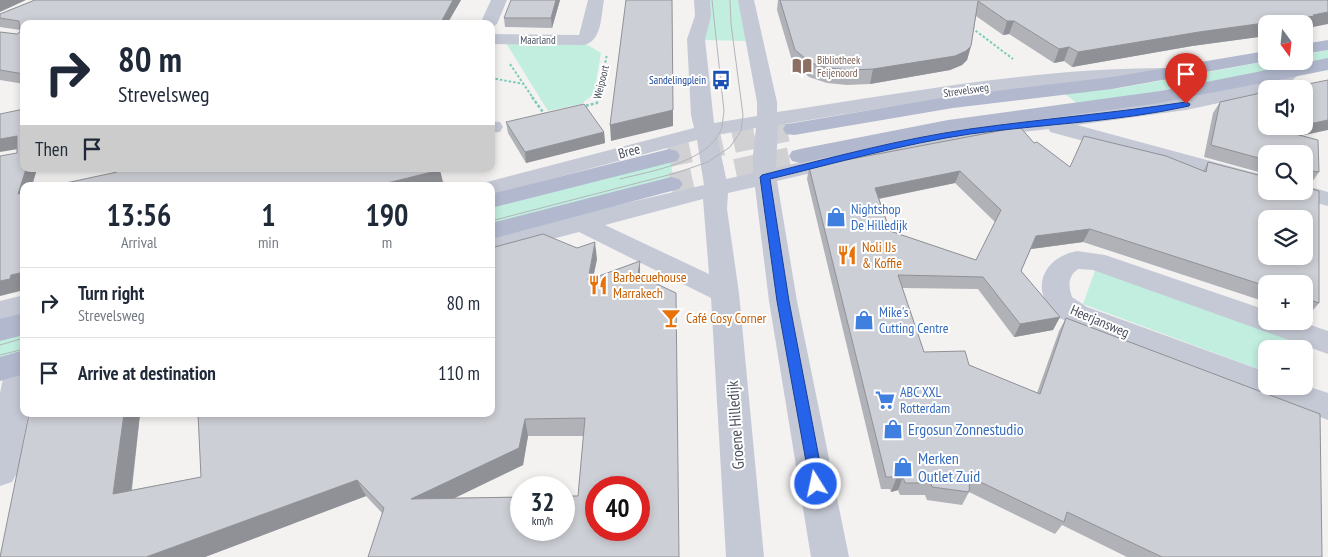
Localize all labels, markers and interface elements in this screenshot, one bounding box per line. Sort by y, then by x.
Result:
north arrow [1258,15,1312,70]
map controls [1258,15,1313,395]
street label: Maarland [520,33,556,47]
text: 80 m [118,36,182,82]
icon: right [35,40,100,105]
place label: Bibliotheek Feijenoord [817,53,861,80]
pin [1165,53,1207,104]
library icon: Bibliotheek Feijenoord [791,55,813,77]
icon: arrive [1172,60,1200,88]
street label: Weipoort [590,64,612,100]
bus stop icon: Sandelingplein [710,69,732,91]
place label: Sandelingplein [649,73,706,87]
text: Strevelsweg [118,80,210,108]
street label: Strevelsweg [942,80,990,100]
button: sound [1258,80,1313,135]
icon: arrive [78,135,106,163]
text: Then [35,137,68,161]
street label: Bree [616,139,642,163]
button: search [1258,145,1313,200]
text: 13:56 [107,195,171,234]
text: 1 [261,195,276,234]
text: 190 [365,195,408,234]
place label: Nightshop De Hilledijk [851,200,908,234]
shop icon: Nightshop De Hilledijk [825,206,847,228]
button: layers [1258,210,1313,265]
text: Arrival [121,232,157,252]
text: min [258,232,279,252]
text: m [382,232,392,252]
place label: Noli IJs & Koffie [862,238,902,272]
restaurant icon: Noli IJs & Koffie [836,244,858,266]
place label: Barbecuehouse Marrakech [613,268,687,302]
restaurant icon: Barbecuehouse Marrakech [587,274,609,296]
button: + [1258,275,1313,330]
text: Turn right [78,281,144,305]
icon: right [35,289,63,317]
text: 80 m [447,291,480,315]
street label: Heerjansweg [1068,301,1132,341]
place label: Mike's Cutting Centre [879,303,949,337]
text: Strevelsweg [78,305,145,325]
bar icon: Café Cosy Corner [660,307,682,329]
place label: Café Cosy Corner [686,309,767,327]
shop icon: Mike's Cutting Centre [853,309,875,331]
button: − [1258,340,1313,395]
icon: arrive [35,359,63,387]
text: Arrive at destination [78,361,216,385]
text: 110 m [438,361,480,385]
street label: Groene Hilledijk [722,379,748,470]
place label: ABC XXL Rotterdam [900,383,950,417]
supermarket icon: ABC XXL Rotterdam [874,389,896,411]
shop icon: Ergosun Zonnestudio [882,418,904,440]
place label: Ergosun Zonnestudio [908,419,1024,439]
place label: Merken Outlet Zuid [918,448,980,486]
shop icon: Merken Outlet Zuid [892,456,914,478]
position arrow [789,457,841,509]
speed limit sign: 40 [585,476,650,541]
text: 32 [531,486,554,518]
text: km/h [532,513,553,528]

